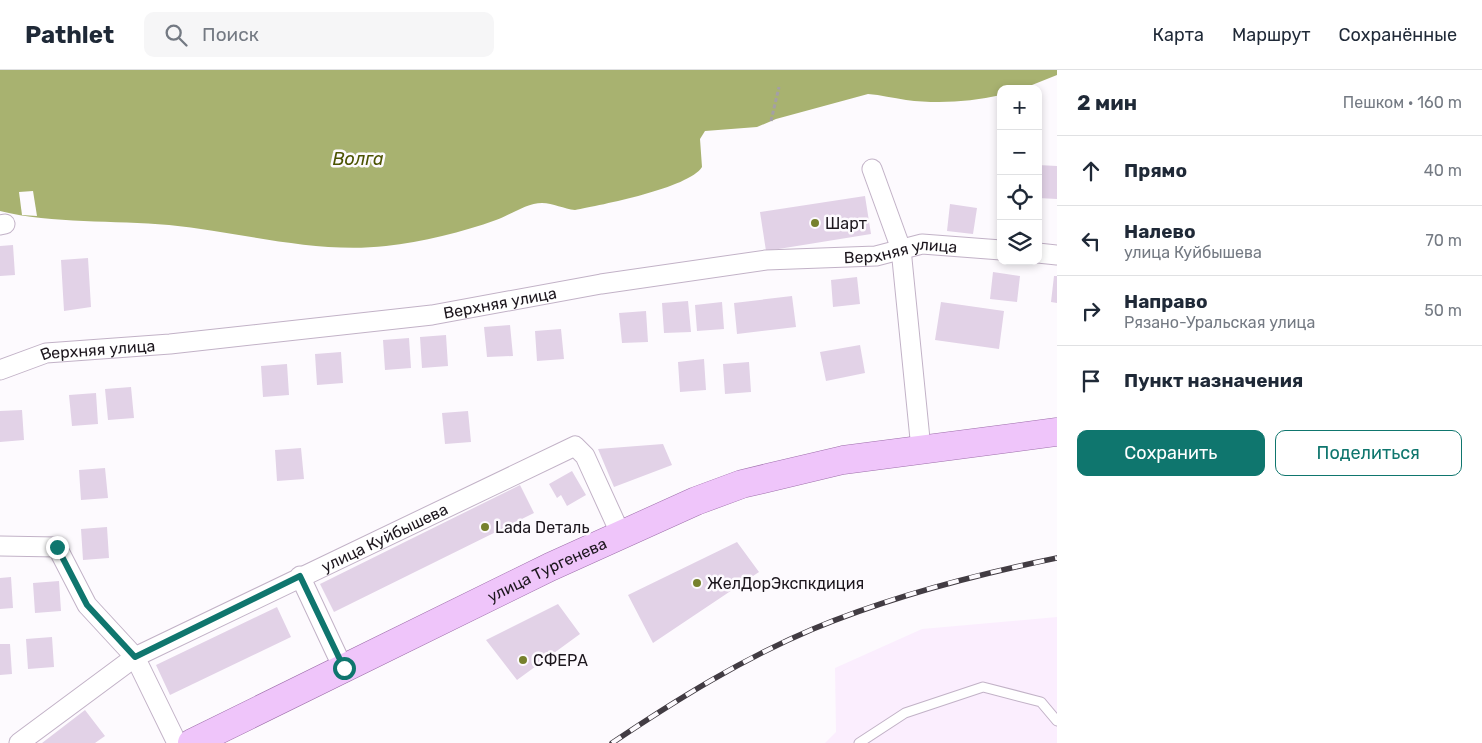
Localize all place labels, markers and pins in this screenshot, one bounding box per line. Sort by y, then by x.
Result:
place label: Шарт [825,214,867,233]
marker: Шарт [809,217,821,229]
place label: Lada Dеталь [495,518,589,537]
marker: Lada Dеталь [479,521,491,533]
place label: ЖелДорЭкспкдиция [707,574,864,593]
marker: ЖелДорЭкспкдиция [691,577,703,589]
place label: СФЕРА [533,651,588,670]
marker: СФЕРА [517,654,529,666]

